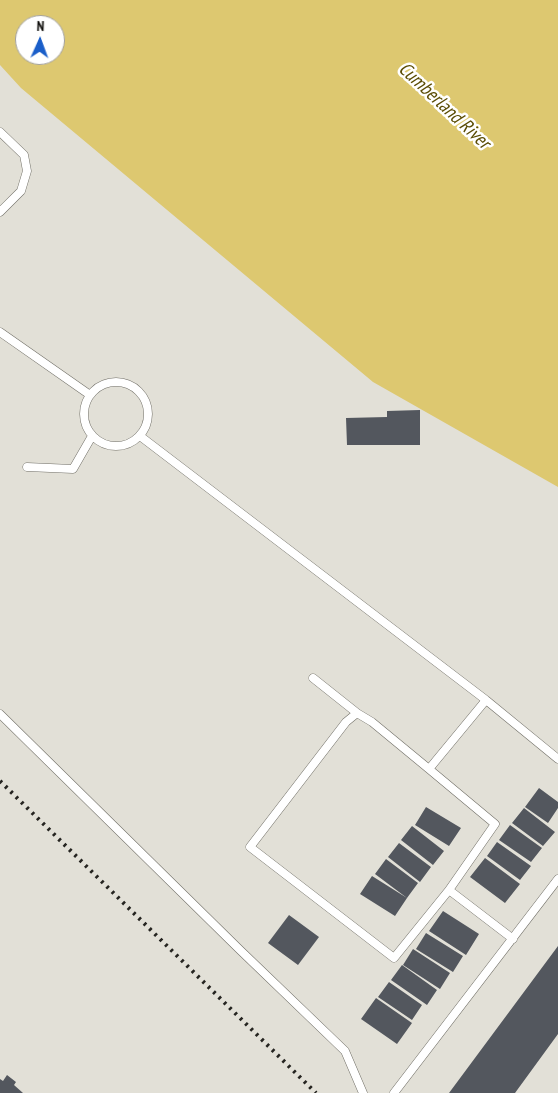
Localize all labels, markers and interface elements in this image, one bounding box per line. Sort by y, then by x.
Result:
north arrow [15,15,65,65]
text: N [36,17,45,35]
water label: Cumberland River [394,58,494,154]

